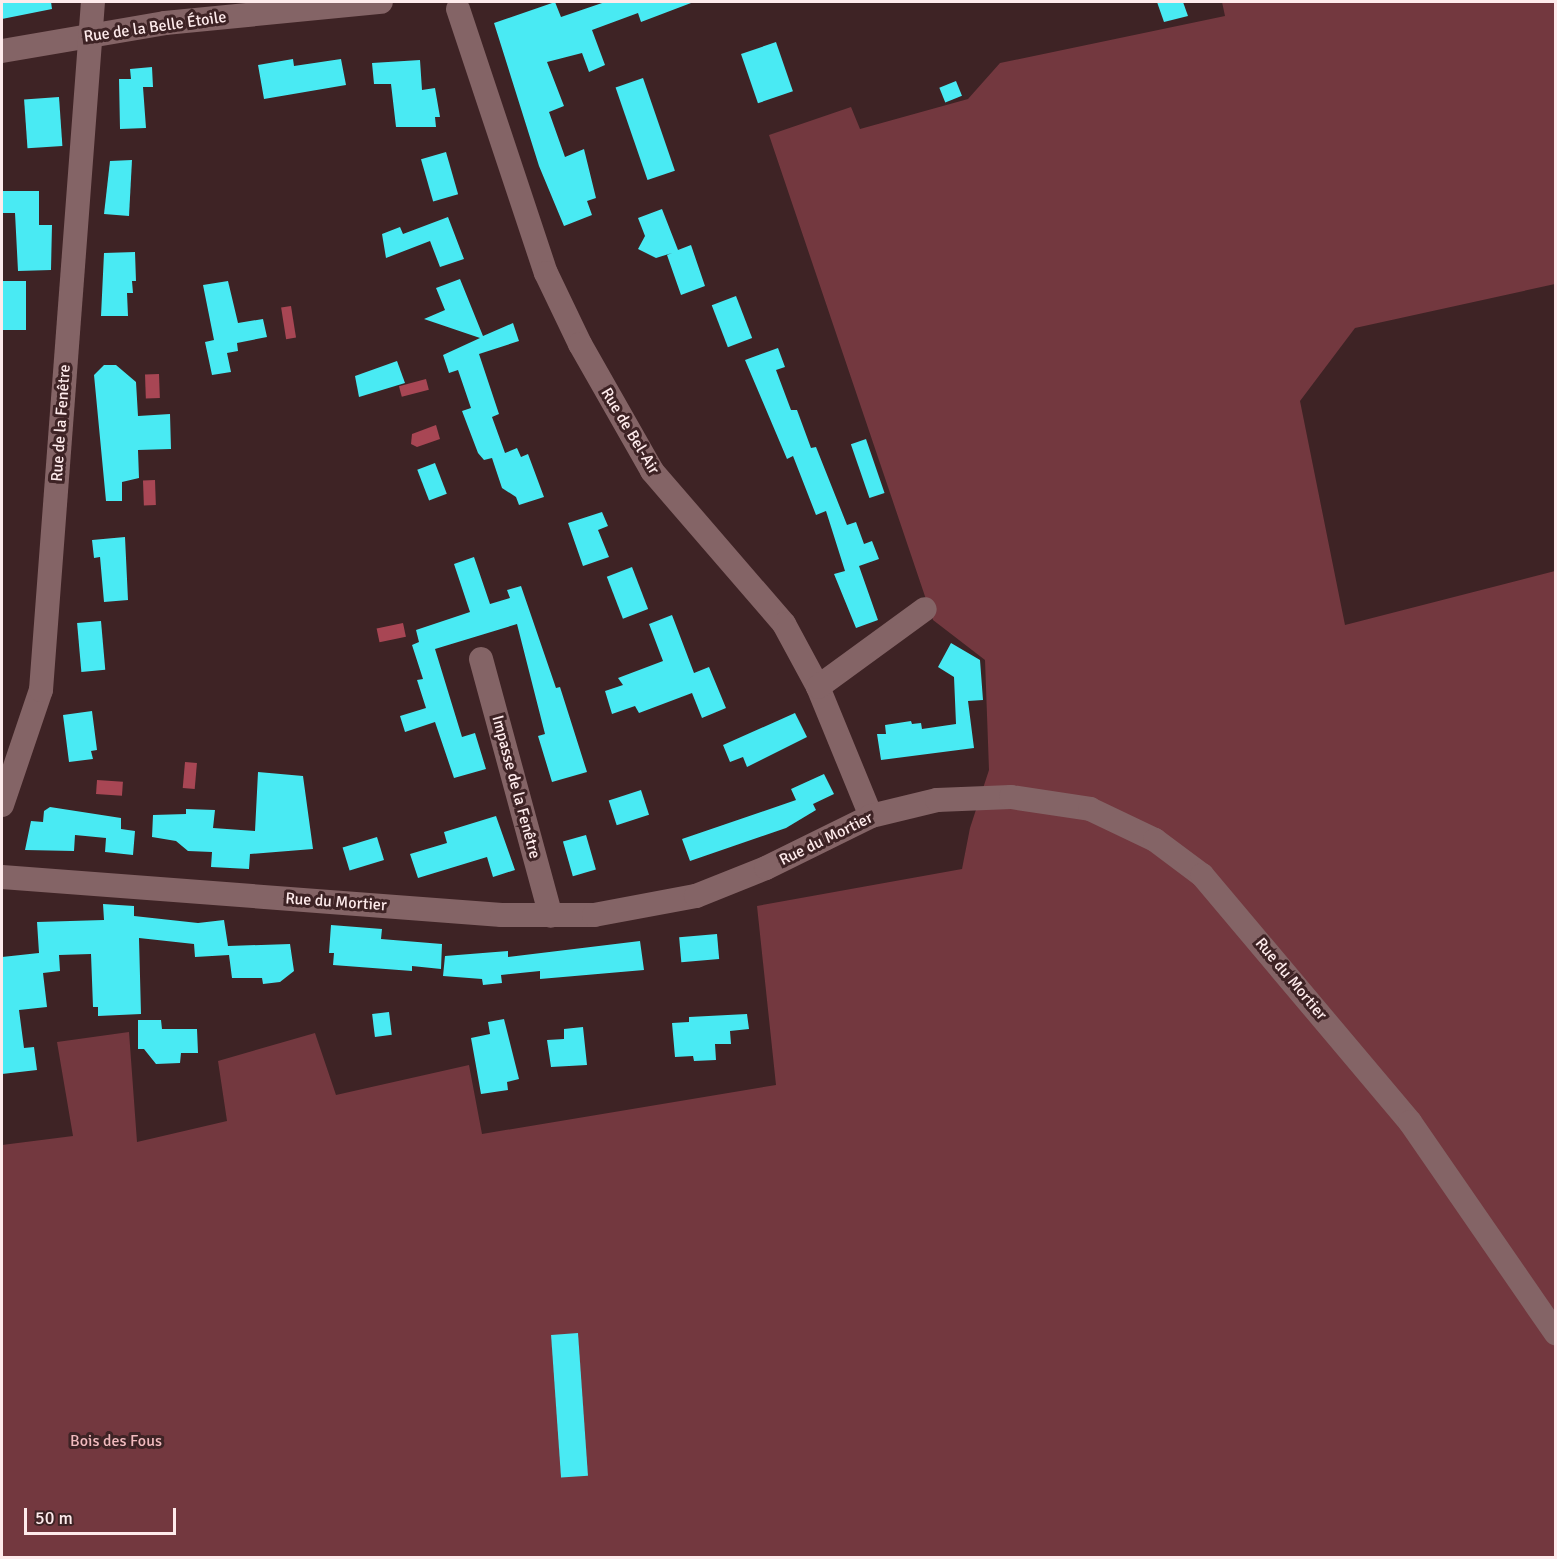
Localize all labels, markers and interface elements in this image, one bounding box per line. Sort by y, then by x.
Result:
street label: Rue de la Belle Étoile [83,7,227,47]
street label: Rue de la Fenêtre [47,364,75,482]
street label: Rue de Bel-Air [597,384,663,478]
street label: Impasse de la Fenêtre [488,713,544,861]
street label: Rue du Mortier [776,808,876,870]
street label: Rue du Mortier [285,889,387,915]
street label: Rue du Mortier [1251,934,1331,1024]
park label: Bois des Fous [70,1431,162,1451]
scale bar [27,1496,178,1534]
text: 50 m [35,1507,73,1529]

